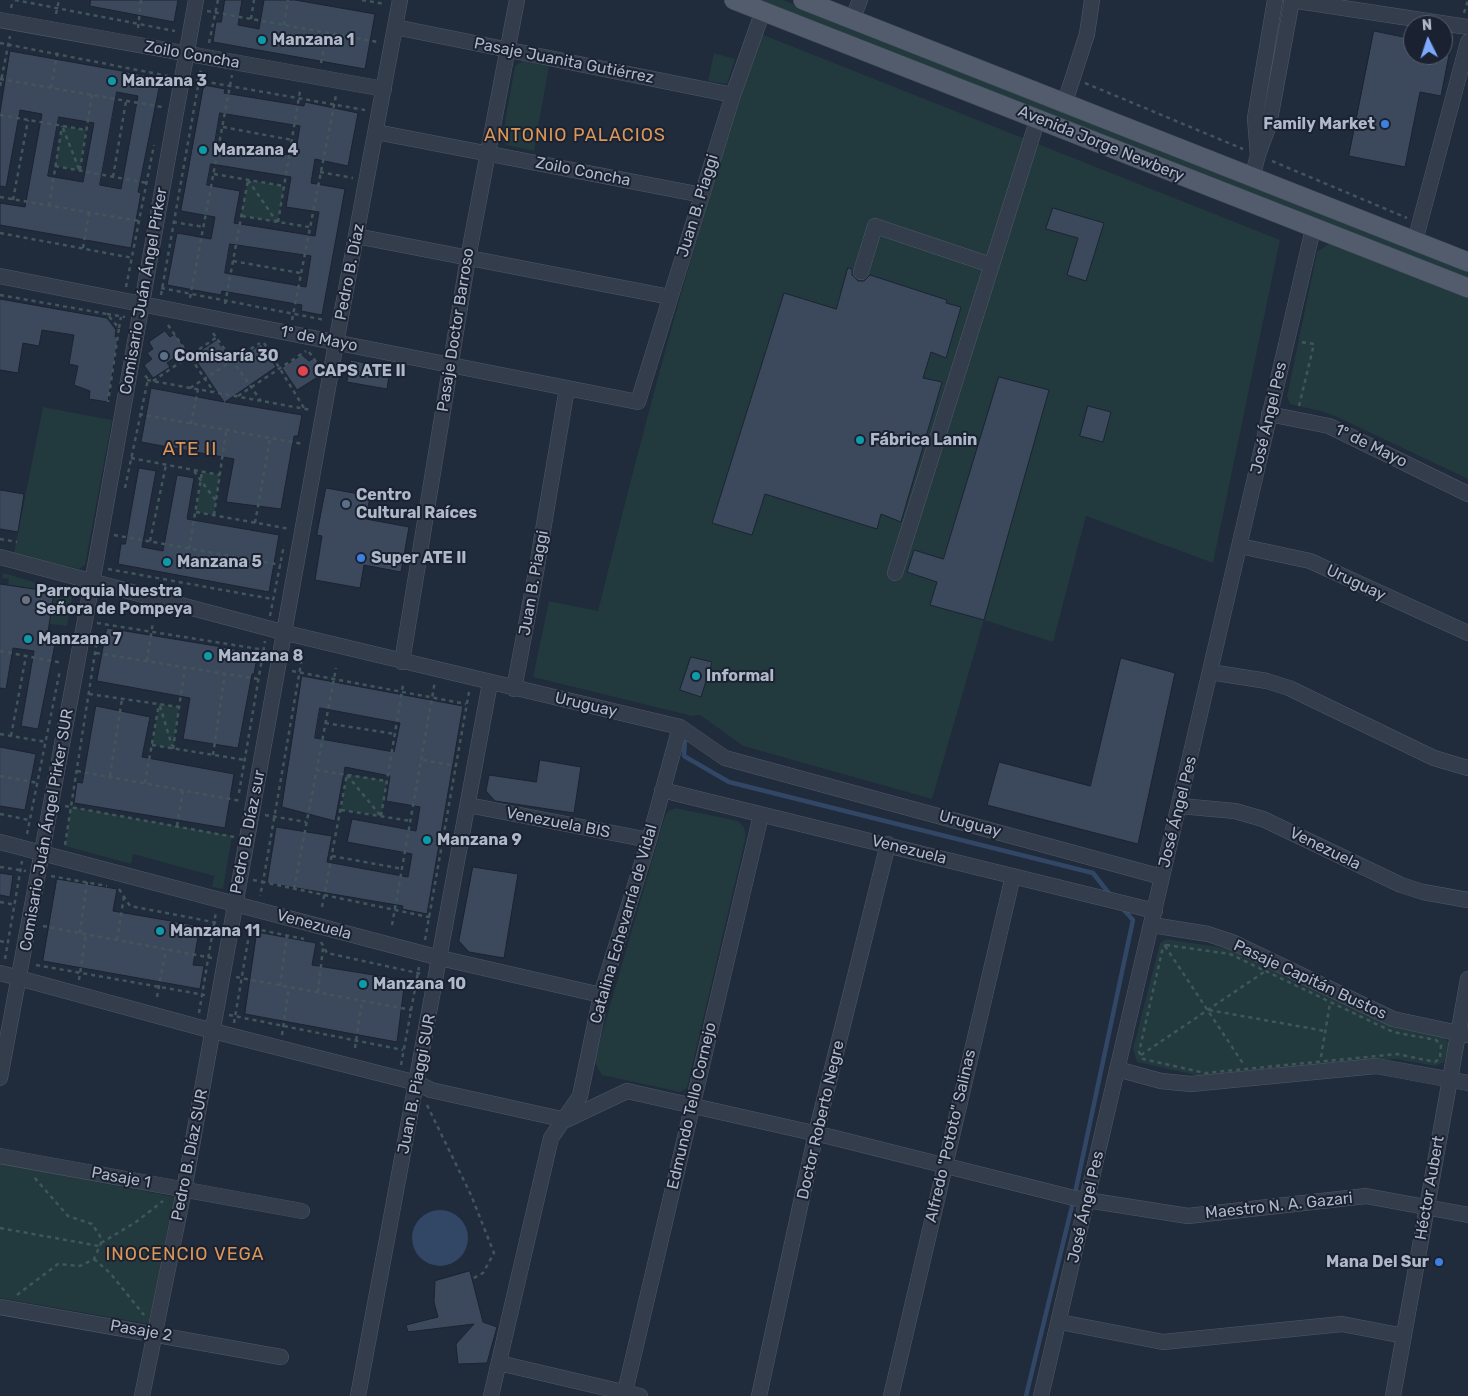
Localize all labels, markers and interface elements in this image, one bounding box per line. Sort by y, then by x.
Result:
north arrow [1403,15,1453,65]
text: N [1421,17,1433,34]
place label: Manzana 1 [272,30,354,50]
marker: Manzana 1 [256,34,268,46]
street label: Pasaje Juanita Gutiérrez [472,34,656,88]
street label: Zoilo Concha [143,37,241,73]
place label: Manzana 3 [122,71,207,91]
marker: Manzana 3 [106,75,118,87]
street label: Avenida Jorge Newbery [1015,102,1187,186]
place label: Family Market [1263,114,1375,134]
marker: Family Market [1379,118,1391,130]
district label: ANTONIO PALACIOS [482,125,668,147]
place label: Manzana 4 [213,140,298,160]
marker: Manzana 4 [197,144,209,156]
street label: Juan B. Piaggi [673,152,723,260]
street label: Zoilo Concha [534,153,632,191]
street label: Comisario Juán Ángel Pirker [116,186,172,396]
street label: Pedro B. Díaz [331,222,369,322]
street label: Pasaje Doctor Barroso [434,247,478,413]
street label: 1º de Mayo [279,322,359,356]
place label: Comisaría 30 [174,346,279,366]
marker: Comisaría 30 [158,350,170,362]
street label: José Ángel Pes [1247,360,1291,476]
place label: CAPS ATE II [314,361,406,381]
marker: CAPS ATE II [296,364,310,378]
street label: 1º de Mayo [1332,420,1410,472]
place label: Fábrica Lanin [870,430,977,450]
marker: Fábrica Lanin [854,434,866,446]
district label: ATE II [162,439,218,461]
place label: Centro Cultural Raíces [356,485,477,523]
marker: Centro Cultural Raíces [340,498,352,510]
street label: Juan B. Piaggi [515,529,553,637]
place label: Super ATE II [371,548,467,568]
place label: Manzana 5 [177,552,262,572]
marker: Super ATE II [355,552,367,564]
marker: Manzana 5 [161,556,173,568]
street label: Uruguay [1323,561,1389,605]
place label: Parroquia Nuestra Señora de Pompeya [36,581,192,619]
marker: Parroquia Nuestra Señora de Pompeya [20,594,32,606]
place label: Manzana 7 [38,629,122,649]
marker: Manzana 7 [22,633,34,645]
place label: Manzana 8 [218,646,303,666]
marker: Manzana 8 [202,650,214,662]
place label: Informal [706,666,774,686]
marker: Informal [690,670,702,682]
street label: Uruguay [553,688,619,722]
street label: Comisario Juán Ángel Pirker SUR [16,707,78,953]
street label: José Ángel Pes [1155,754,1201,870]
street label: Pedro B. Díaz sur [227,768,269,896]
street label: Venezuela BIS [504,803,612,843]
street label: Uruguay [937,806,1003,842]
street label: Catalina Echevarría de Vidal [586,822,662,1026]
street label: Venezuela [1286,824,1364,874]
place label: Manzana 9 [437,830,522,850]
street label: Venezuela [869,831,949,869]
marker: Manzana 9 [421,834,433,846]
street label: Venezuela [274,906,354,944]
place label: Manzana 11 [170,921,260,941]
marker: Manzana 11 [154,925,166,937]
street label: Pasaje Capitán Bustos [1230,936,1390,1024]
place label: Manzana 10 [373,974,466,994]
marker: Manzana 10 [357,978,369,990]
street label: Juan B. Piaggi SUR [394,1012,440,1156]
street label: Edmundo Tello Cornejo [663,1021,721,1191]
street label: Doctor Roberto Negre [793,1039,849,1201]
street label: Alfredo "Pototo" Salinas [922,1048,980,1224]
street label: Pedro B. Díaz SUR [168,1088,212,1222]
street label: Héctor Aubert [1411,1134,1449,1242]
street label: José Ángel Pes [1064,1149,1108,1265]
street label: Pasaje 1 [90,1163,152,1193]
street label: Maestro N. A. Gazari [1204,1189,1354,1223]
district label: INOCENCIO VEGA [104,1244,266,1266]
place label: Mana Del Sur [1326,1252,1429,1272]
marker: Mana Del Sur [1433,1256,1445,1268]
street label: Pasaje 2 [109,1316,173,1346]

